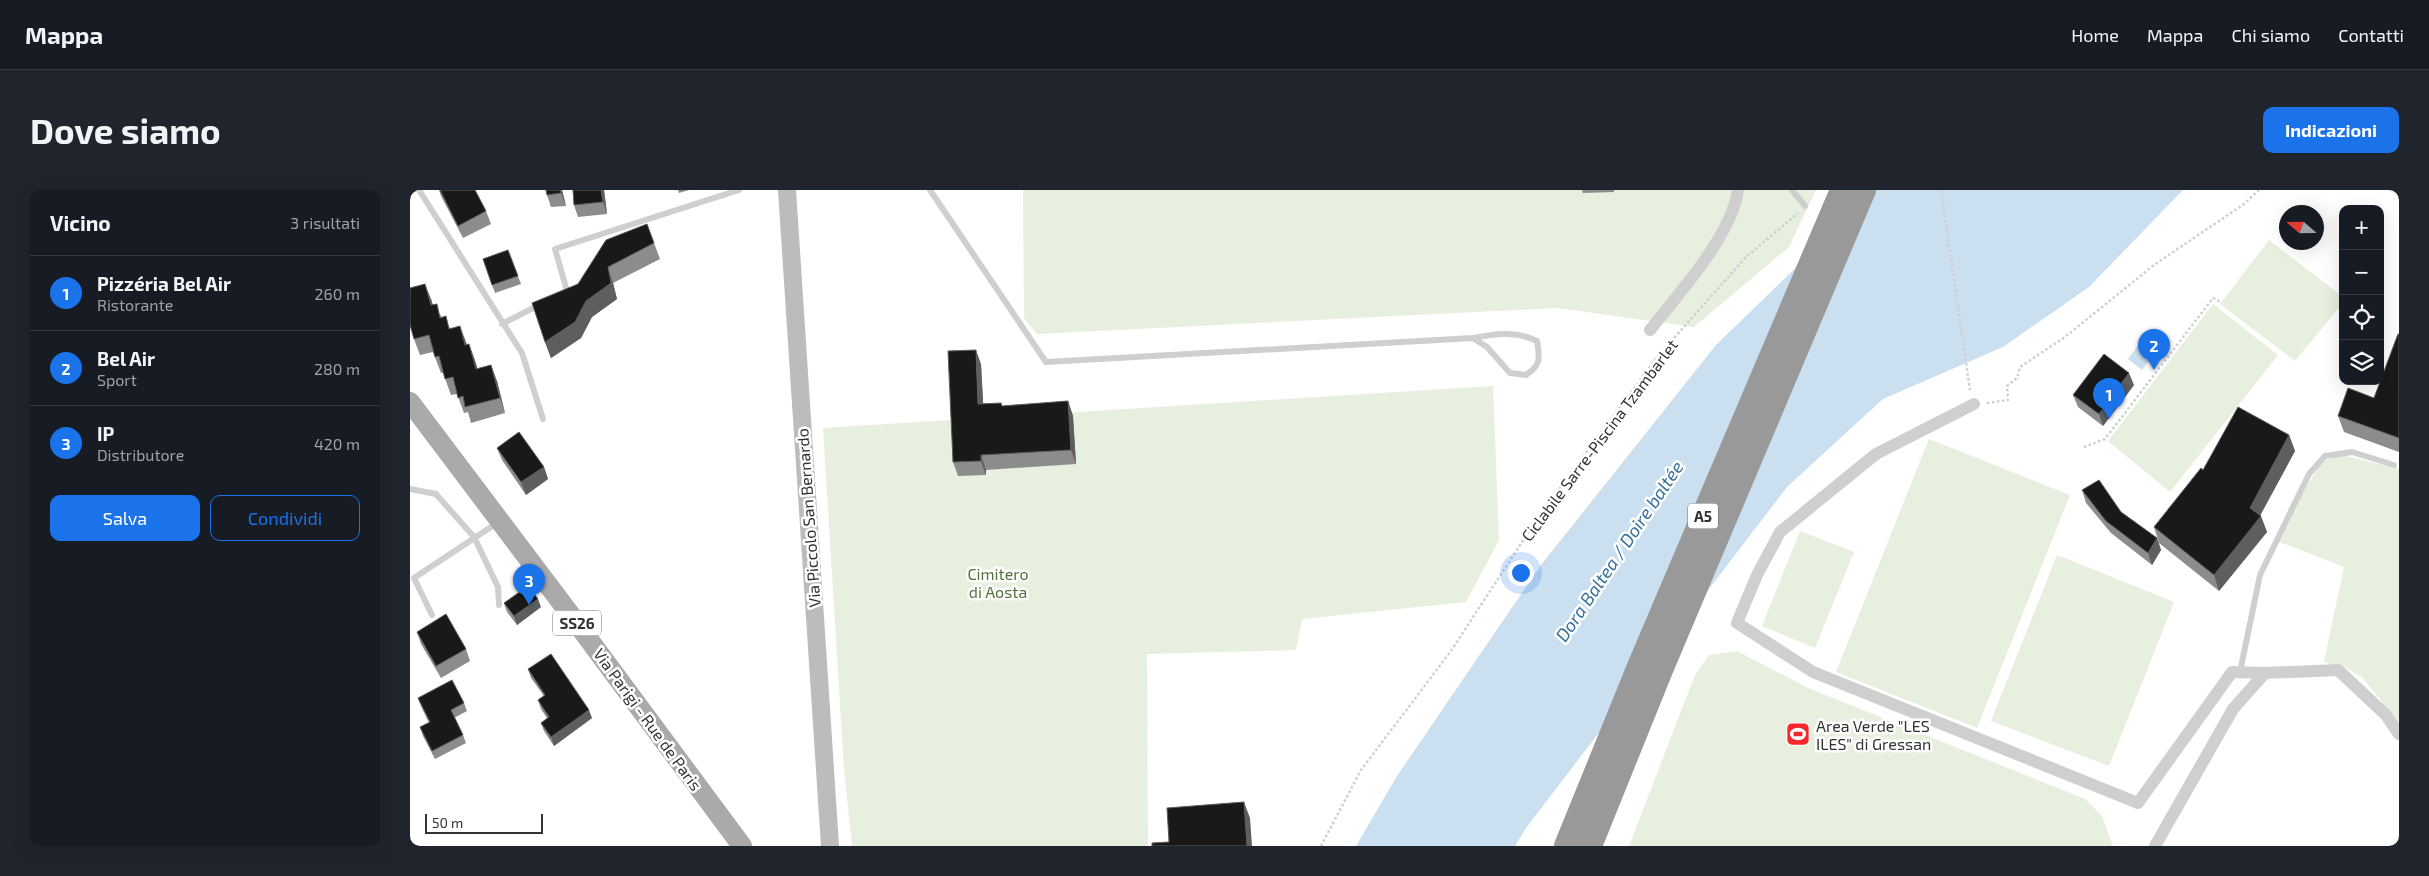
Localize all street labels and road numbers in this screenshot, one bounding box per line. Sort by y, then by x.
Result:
street label: Ciclabile Sarre-Piscina Tzambarlet [1517,335,1681,545]
street label: Via Piccolo San Bernardo [792,428,824,608]
road number: A5 [1688,504,1718,528]
road number: SS26 [553,610,601,636]
street label: Via Parigi - Rue de Paris [590,644,706,794]

